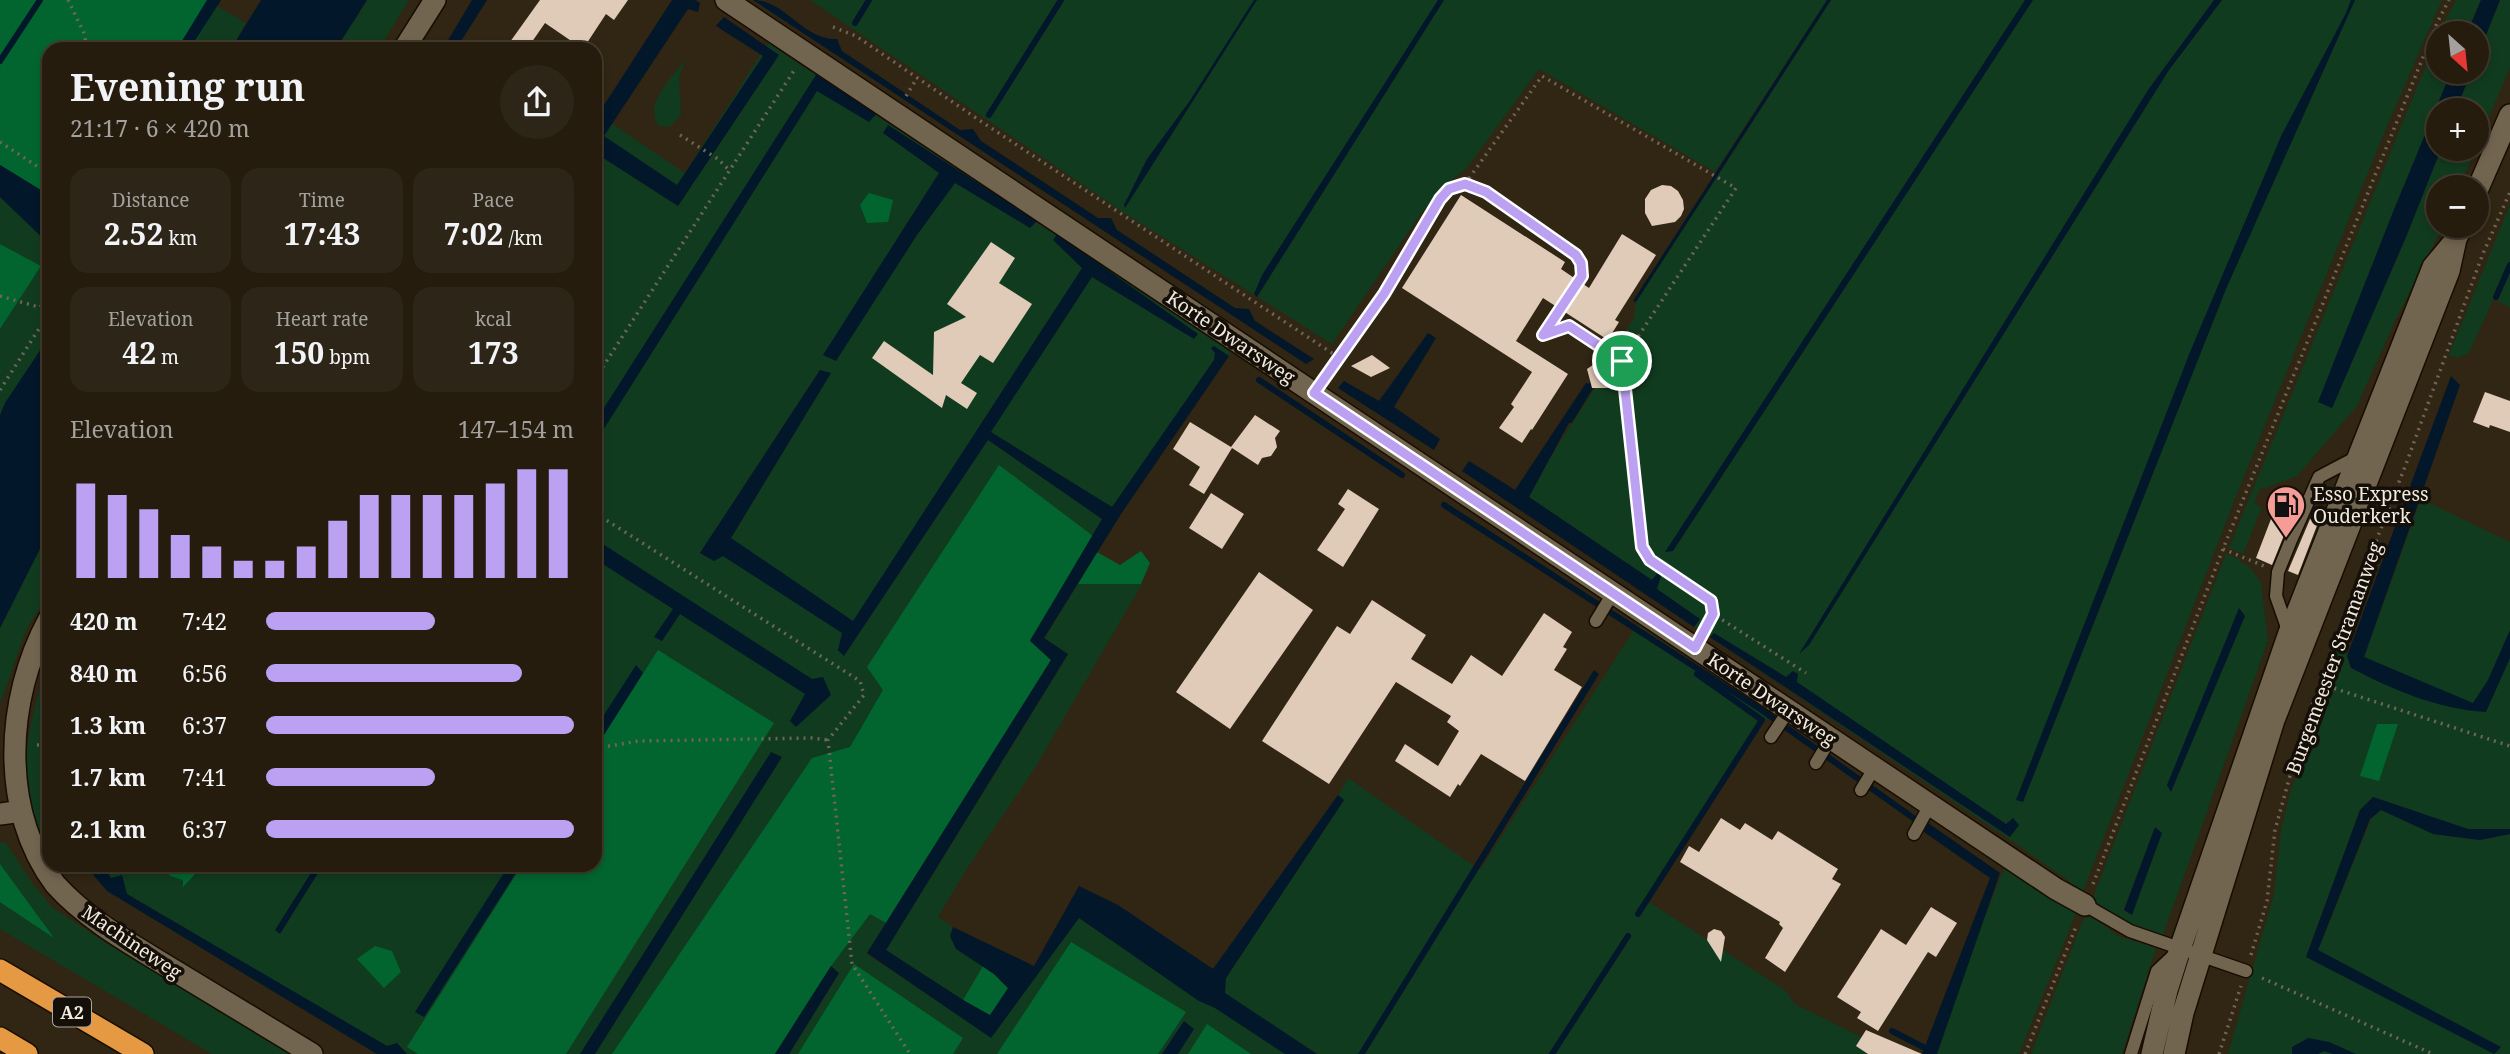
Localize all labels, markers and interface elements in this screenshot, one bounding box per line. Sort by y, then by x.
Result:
north arrow [2426,21,2488,84]
map controls [2426,21,2489,238]
text: Evening run [70,60,305,112]
button: share [500,65,574,139]
button: + [2426,98,2489,161]
text: 21:17 · 6 × 420 m [70,112,250,144]
button: − [2426,175,2489,238]
text: Distance [112,187,189,213]
text: Time [299,187,345,213]
text: Pace [472,187,514,213]
text: 2.52 [104,213,163,254]
text: 17:43 [284,213,360,254]
text: 7:02 [444,213,504,254]
text: km [163,225,198,251]
text: /km [504,225,543,251]
street label: Korte Dwarsweg [1162,284,1300,390]
text: Elevation [108,306,193,332]
text: Heart rate [276,306,368,332]
text: kcal [475,306,512,332]
pin [1592,331,1652,391]
text: 42 [122,332,156,373]
text: 150 [273,332,324,373]
text: 173 [468,332,519,373]
icon: arrive [1603,342,1641,380]
text: m [156,344,179,370]
text: bpm [324,344,371,370]
text: Elevation [70,413,174,445]
text: 147–154 m [458,413,574,445]
place label: Esso Express Ouderkerk [2313,481,2429,529]
fuel station icon: Esso Express Ouderkerk [2265,484,2307,539]
street label: Burgemeester Stramanweg [2280,538,2388,778]
text: 420 m [70,605,138,637]
text: 7:42 [182,605,227,637]
street label: Korte Dwarsweg [1703,646,1841,752]
text: 840 m [70,657,138,689]
text: 6:56 [182,657,227,689]
text: 1.3 km [70,709,146,741]
text: 6:37 [182,709,227,741]
text: 1.7 km [70,761,146,793]
text: 7:41 [182,761,227,793]
text: 2.1 km [70,813,146,845]
text: 6:37 [182,813,227,845]
street label: Machineweg [77,899,187,985]
road number: A2 [53,998,91,1027]

